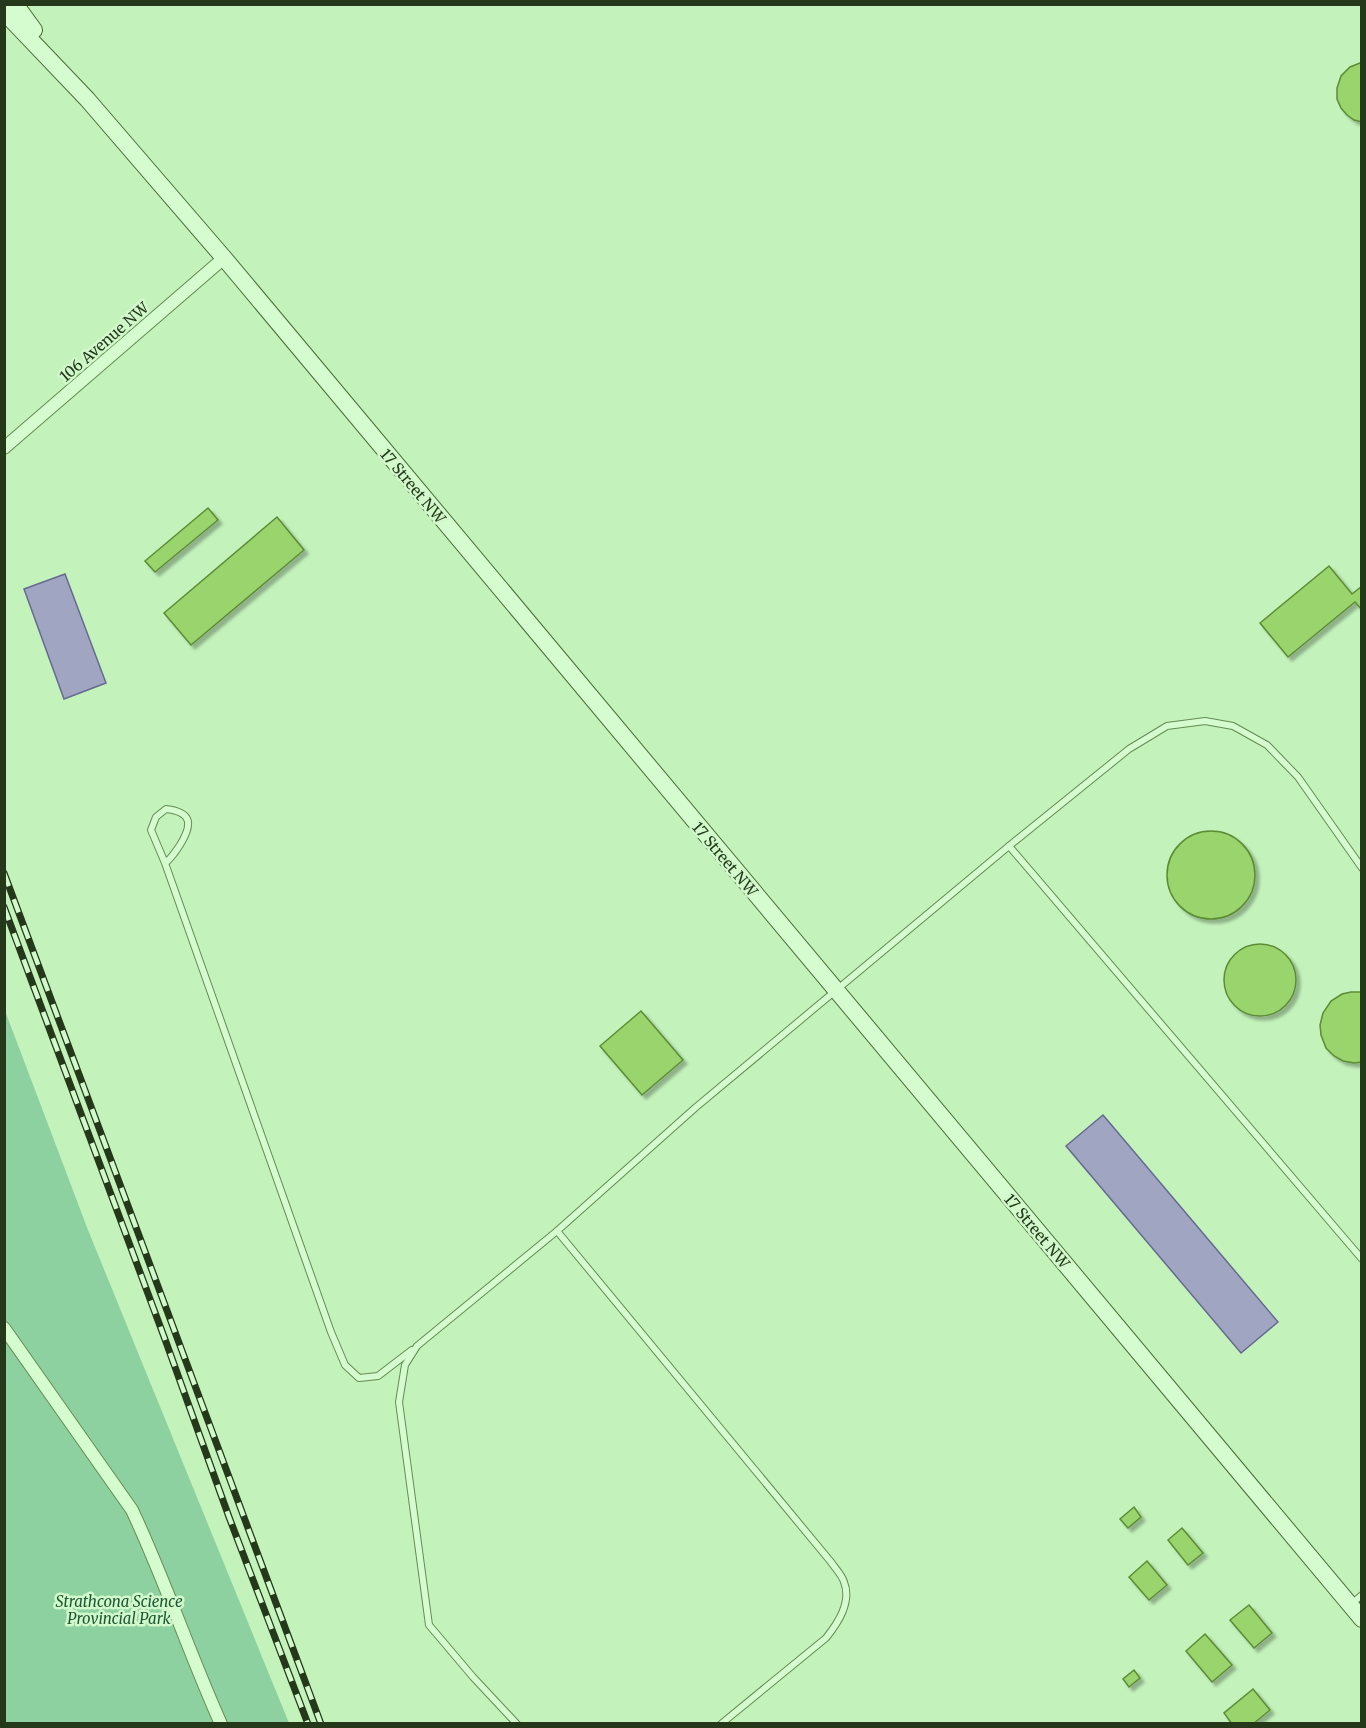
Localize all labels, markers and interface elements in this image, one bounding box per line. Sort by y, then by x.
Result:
street label: 106 Avenue NW [56,297,153,386]
street label: 17 Street NW [376,445,450,528]
street label: 17 Street NW [688,818,762,901]
street label: 17 Street NW [1000,1190,1074,1273]
park label: Strathcona Science Provincial Park [55,1592,183,1628]

